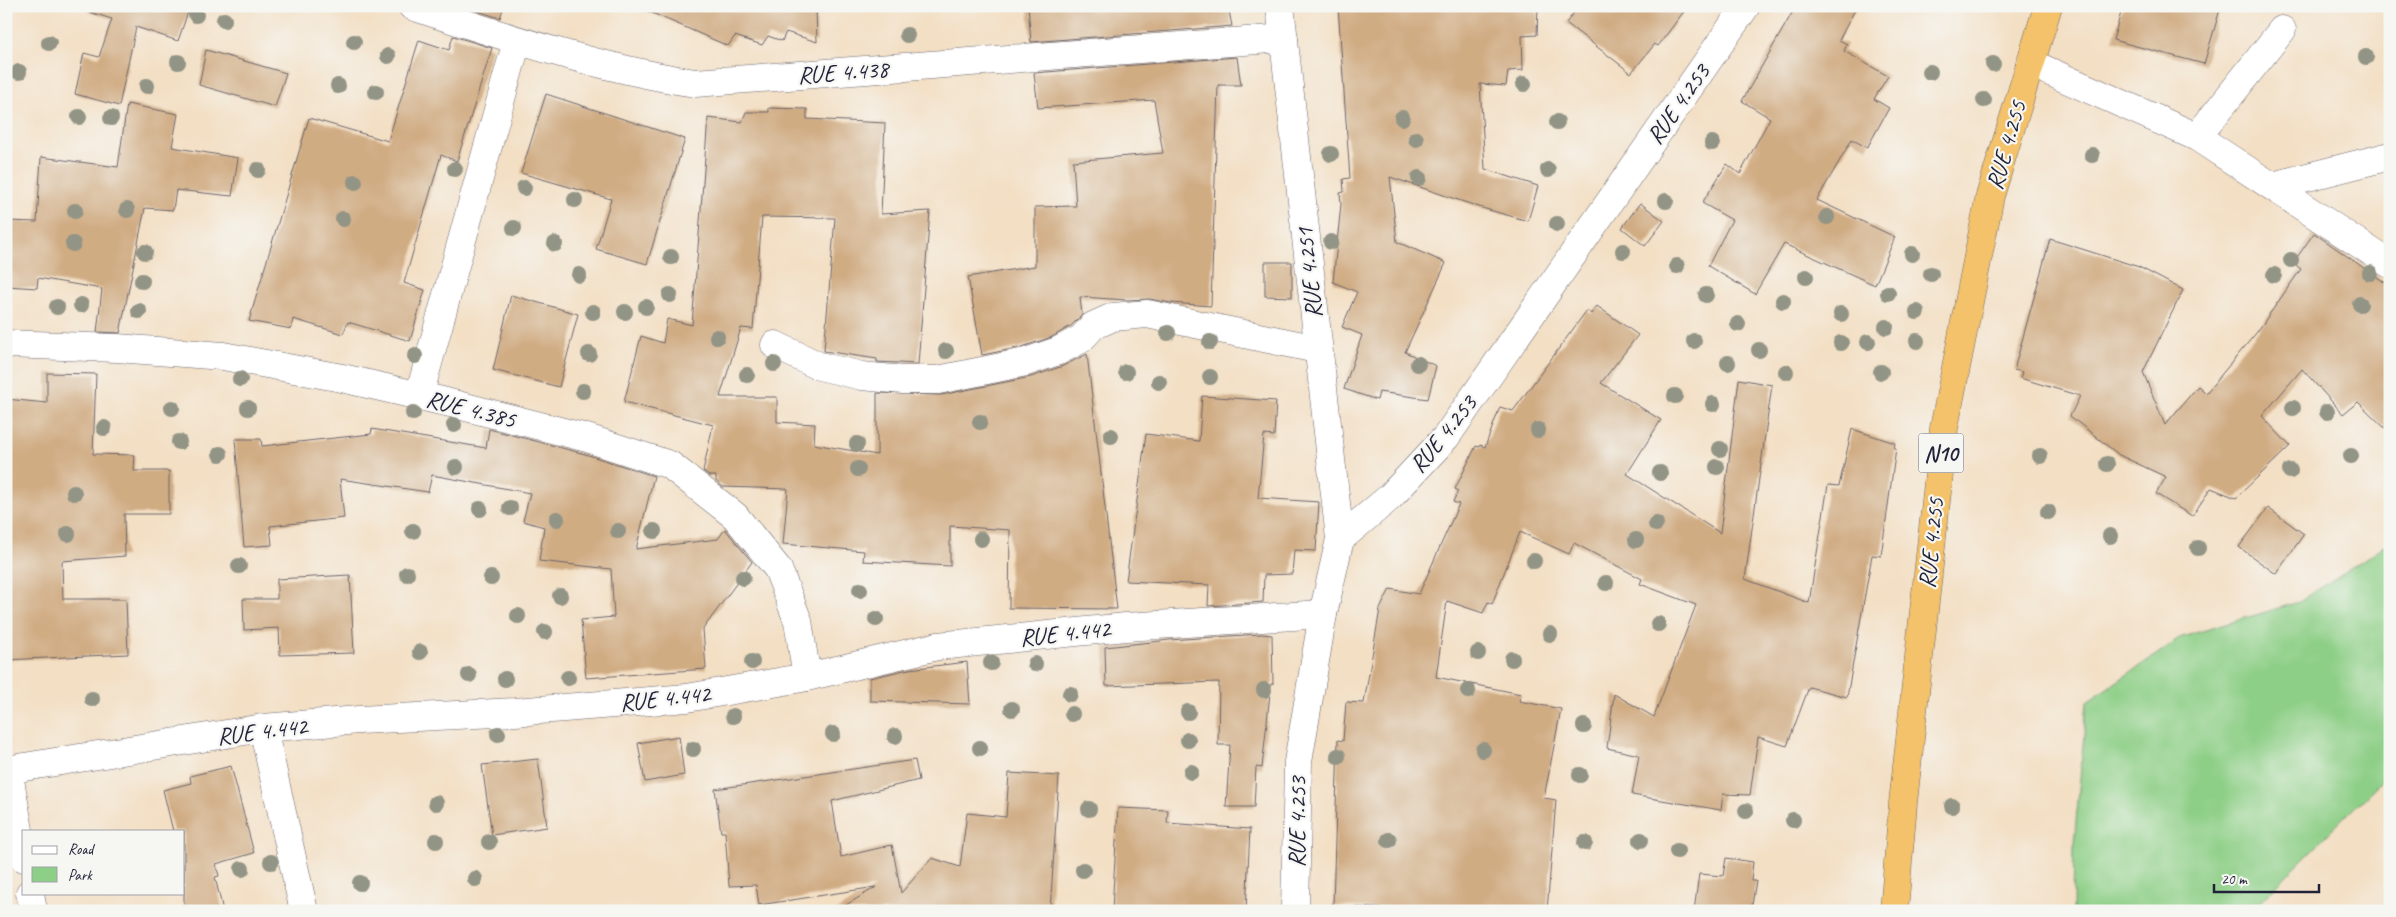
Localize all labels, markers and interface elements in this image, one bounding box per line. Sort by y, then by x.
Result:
street label: RUE 4.438 [797,54,892,90]
street label: RUE 4.253 [1640,56,1718,150]
street label: RUE 4.255 [1979,96,2033,193]
street label: RUE 4.251 [1289,225,1329,320]
street label: RUE 4.385 [423,383,520,435]
street label: RUE 4.253 [1403,388,1485,479]
road number: N10 [1918,433,1964,472]
street label: RUE 4.255 [1911,495,1951,590]
street label: RUE 4.442 [1018,613,1114,653]
street label: RUE 4.442 [618,678,714,718]
street label: RUE 4.442 [215,710,311,751]
street label: RUE 4.253 [1281,774,1313,868]
legend [22,830,185,894]
text: Road [68,840,95,859]
scale bar [2214,862,2318,894]
text: Park [68,866,93,885]
text: 20 m [2221,870,2248,889]

